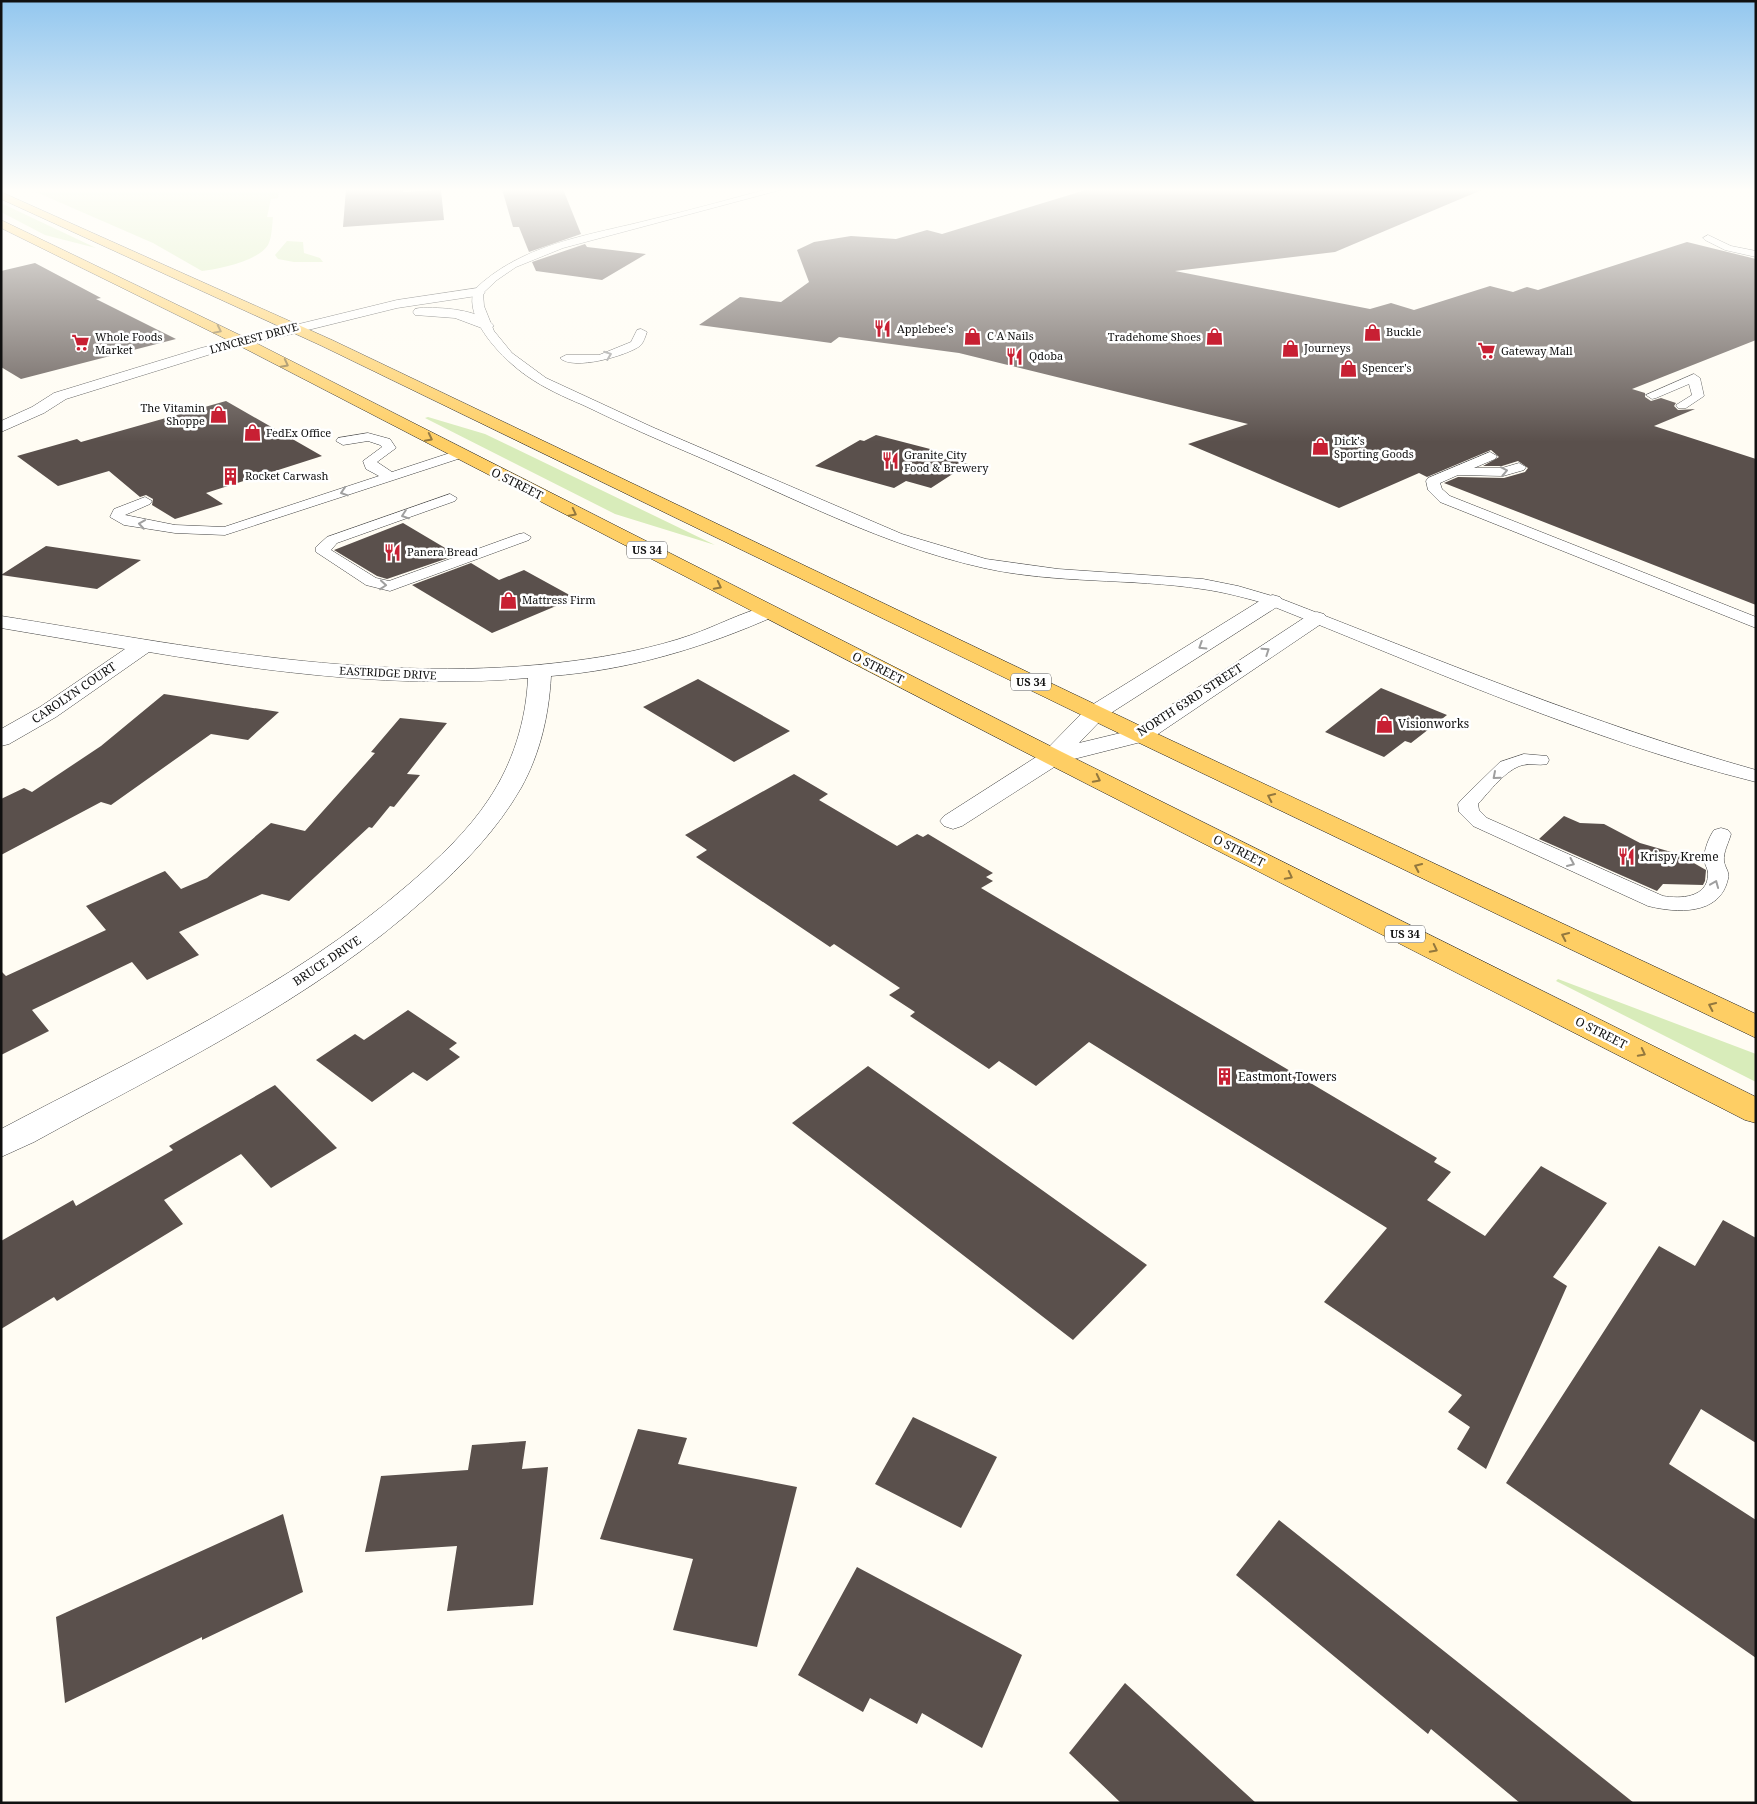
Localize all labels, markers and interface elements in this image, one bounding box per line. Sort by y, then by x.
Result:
street label: LYNCREST DRIVE [208,318,300,357]
restaurant icon: Applebee's [873,319,893,339]
place label: Applebee's [897,321,954,336]
shop icon: Buckle [1362,322,1382,342]
one-way arrow [212,324,221,334]
place label: Buckle [1386,324,1421,339]
shop icon: C A Nails [963,326,983,346]
shop icon: Tradehome Shoes [1205,327,1225,347]
place label: C A Nails [987,328,1034,343]
place label: Whole Foods Market [95,329,163,357]
place label: Tradehome Shoes [1108,329,1201,344]
supermarket icon: Whole Foods Market [71,333,91,353]
shop icon: Journeys [1280,338,1300,358]
place label: Journeys [1303,340,1351,355]
supermarket icon: Gateway Mall [1477,341,1497,361]
place label: Gateway Mall [1501,343,1573,358]
restaurant icon: Qdoba [1005,346,1025,366]
place label: Qdoba [1029,348,1063,363]
one-way arrow [603,350,612,361]
one-way arrow [279,357,288,367]
shop icon: Spencer's [1338,358,1358,378]
place label: Spencer's [1362,360,1412,375]
place label: The Vitamin Shoppe [141,400,205,428]
shop icon: The Vitamin Shoppe [209,404,229,424]
shop icon: FedEx Office [242,423,262,443]
place label: FedEx Office [266,425,331,440]
one-way arrow [424,432,433,442]
place label: Dick's Sporting Goods [1334,433,1414,461]
shop icon: Dick's Sporting Goods [1310,437,1330,457]
place label: Granite City Food & Brewery [904,447,989,475]
restaurant icon: Granite City Food & Brewery [880,451,900,471]
street label: O STREET [488,463,547,504]
building icon: Rocket Carwash [221,466,241,486]
one-way arrow [1499,466,1508,476]
place label: Rocket Carwash [245,468,329,483]
one-way arrow [341,487,349,497]
one-way arrow [568,506,577,516]
one-way arrow [401,509,409,519]
one-way arrow [138,519,147,529]
restaurant icon: Panera Bread [383,542,403,562]
road number: US 34 [627,542,667,558]
place label: Panera Bread [407,544,478,559]
one-way arrow [380,579,388,590]
one-way arrow [713,580,722,590]
shop icon: Mattress Firm [498,590,518,610]
place label: Mattress Firm [522,592,596,607]
one-way arrow [1198,640,1207,649]
street label: O STREET [849,647,908,688]
one-way arrow [1260,648,1270,657]
street label: CAROLYN COURT [28,658,120,727]
street label: NORTH 63RD STREET [1134,659,1246,740]
street label: EASTRIDGE DRIVE [339,662,437,683]
road number: US 34 [1011,674,1051,690]
shop icon: Visionworks [1374,714,1394,734]
place label: Visionworks [1398,715,1469,732]
one-way arrow [1493,771,1502,780]
one-way arrow [1092,773,1101,784]
one-way arrow [1267,793,1276,803]
street label: O STREET [1210,830,1269,871]
restaurant icon: Krispy Kreme [1616,847,1636,867]
place label: Krispy Kreme [1640,848,1719,865]
one-way arrow [1566,857,1575,867]
one-way arrow [1414,862,1423,873]
one-way arrow [1284,870,1293,880]
one-way arrow [1708,880,1719,889]
road number: US 34 [1385,926,1425,942]
street label: BRUCE DRIVE [289,932,364,990]
one-way arrow [1561,932,1570,943]
one-way arrow [1429,943,1438,953]
one-way arrow [1708,1002,1717,1012]
street label: O STREET [1572,1012,1631,1053]
one-way arrow [1637,1047,1646,1058]
building icon: Eastmont Towers [1214,1067,1234,1087]
place label: Eastmont Towers [1238,1068,1337,1085]

